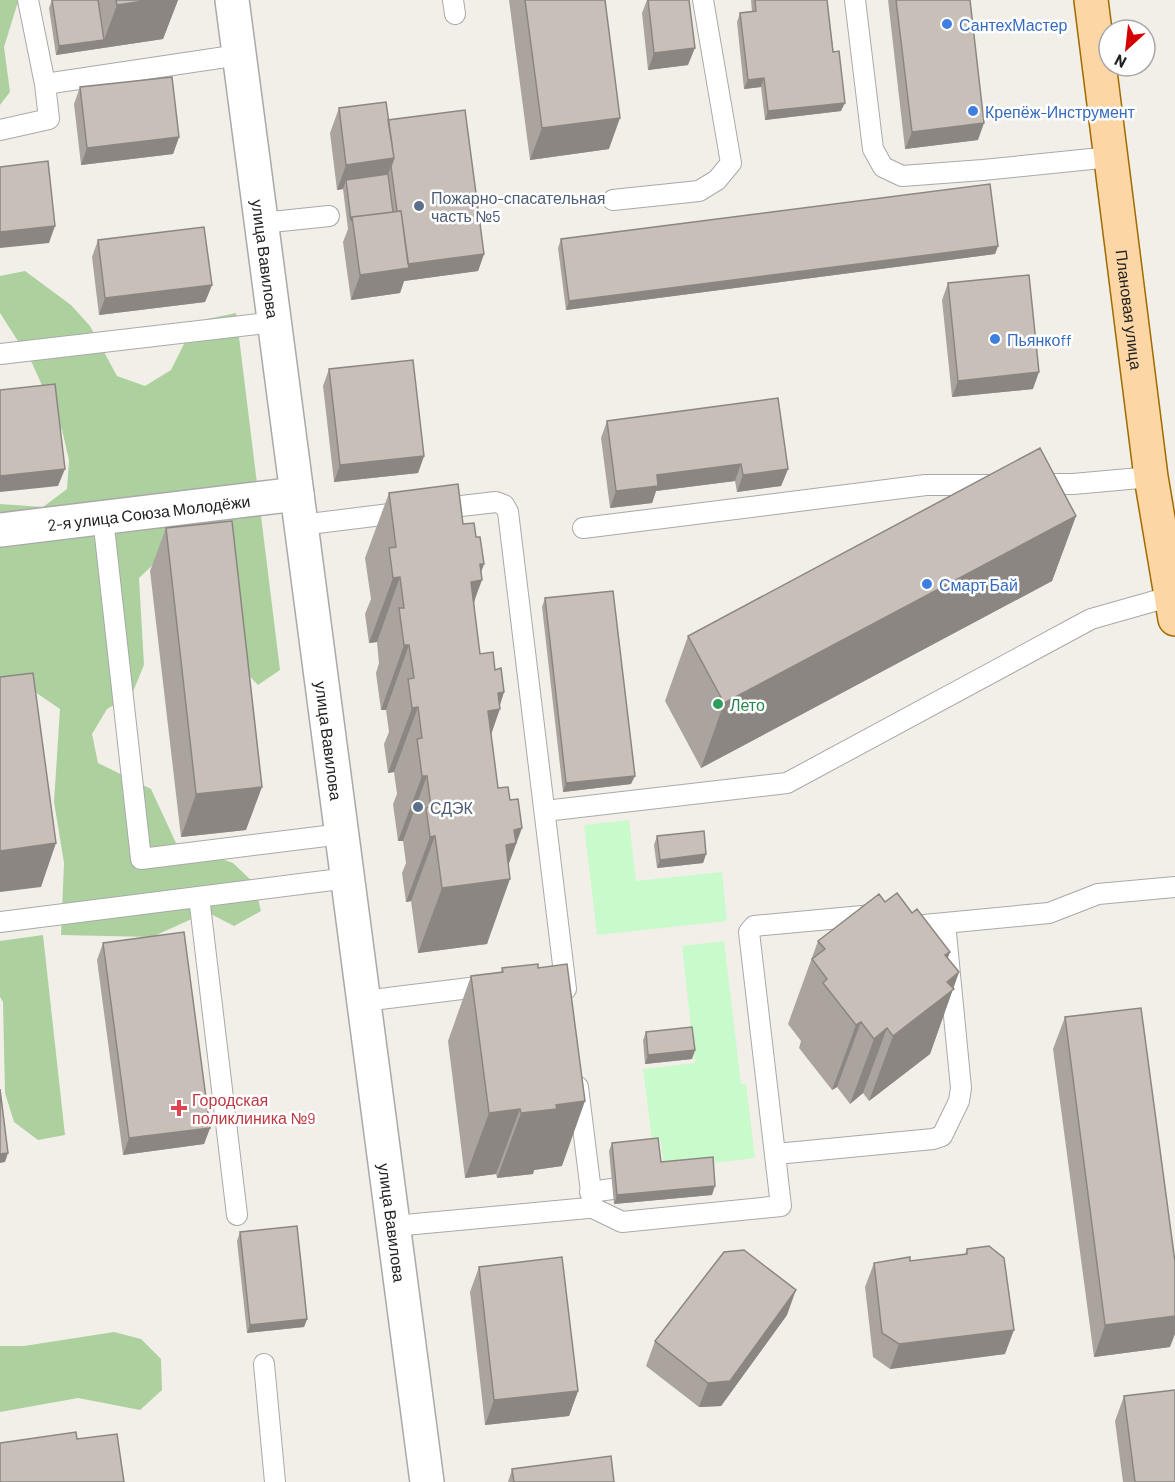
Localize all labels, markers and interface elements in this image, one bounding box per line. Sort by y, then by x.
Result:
place label: СантехМастер [959,15,1068,34]
marker: СантехМастер [940,17,954,31]
north arrow [1097,18,1157,78]
text: N [1111,51,1129,73]
place label: Крепёж-Инструмент [985,102,1136,121]
marker: Крепёж-Инструмент [966,104,980,118]
place label: Пожарно-спасательная часть №5 [431,188,605,225]
street label: улица Вавилова [249,198,283,320]
marker: Пожарно-спасательная часть №5 [412,199,426,213]
street label: Плановая улица [1113,249,1147,371]
place label: Пьянкоff [1007,330,1072,349]
marker: Пьянкоff [988,332,1002,346]
street label: 2-я улица Союза Молодёжи [47,490,251,534]
place label: Смарт Бай [939,575,1018,594]
marker: Смарт Бай [920,577,934,591]
street label: улица Вавилова [312,680,347,801]
place label: Лето [730,695,765,714]
marker: Лето [711,697,725,711]
place label: СДЭК [430,798,474,817]
marker: СДЭК [411,800,425,814]
place label: Городская поликлиника №9 [192,1090,316,1127]
marker: Городская поликлиника №9 [170,1099,188,1117]
street label: улица Вавилова [376,1162,410,1283]

